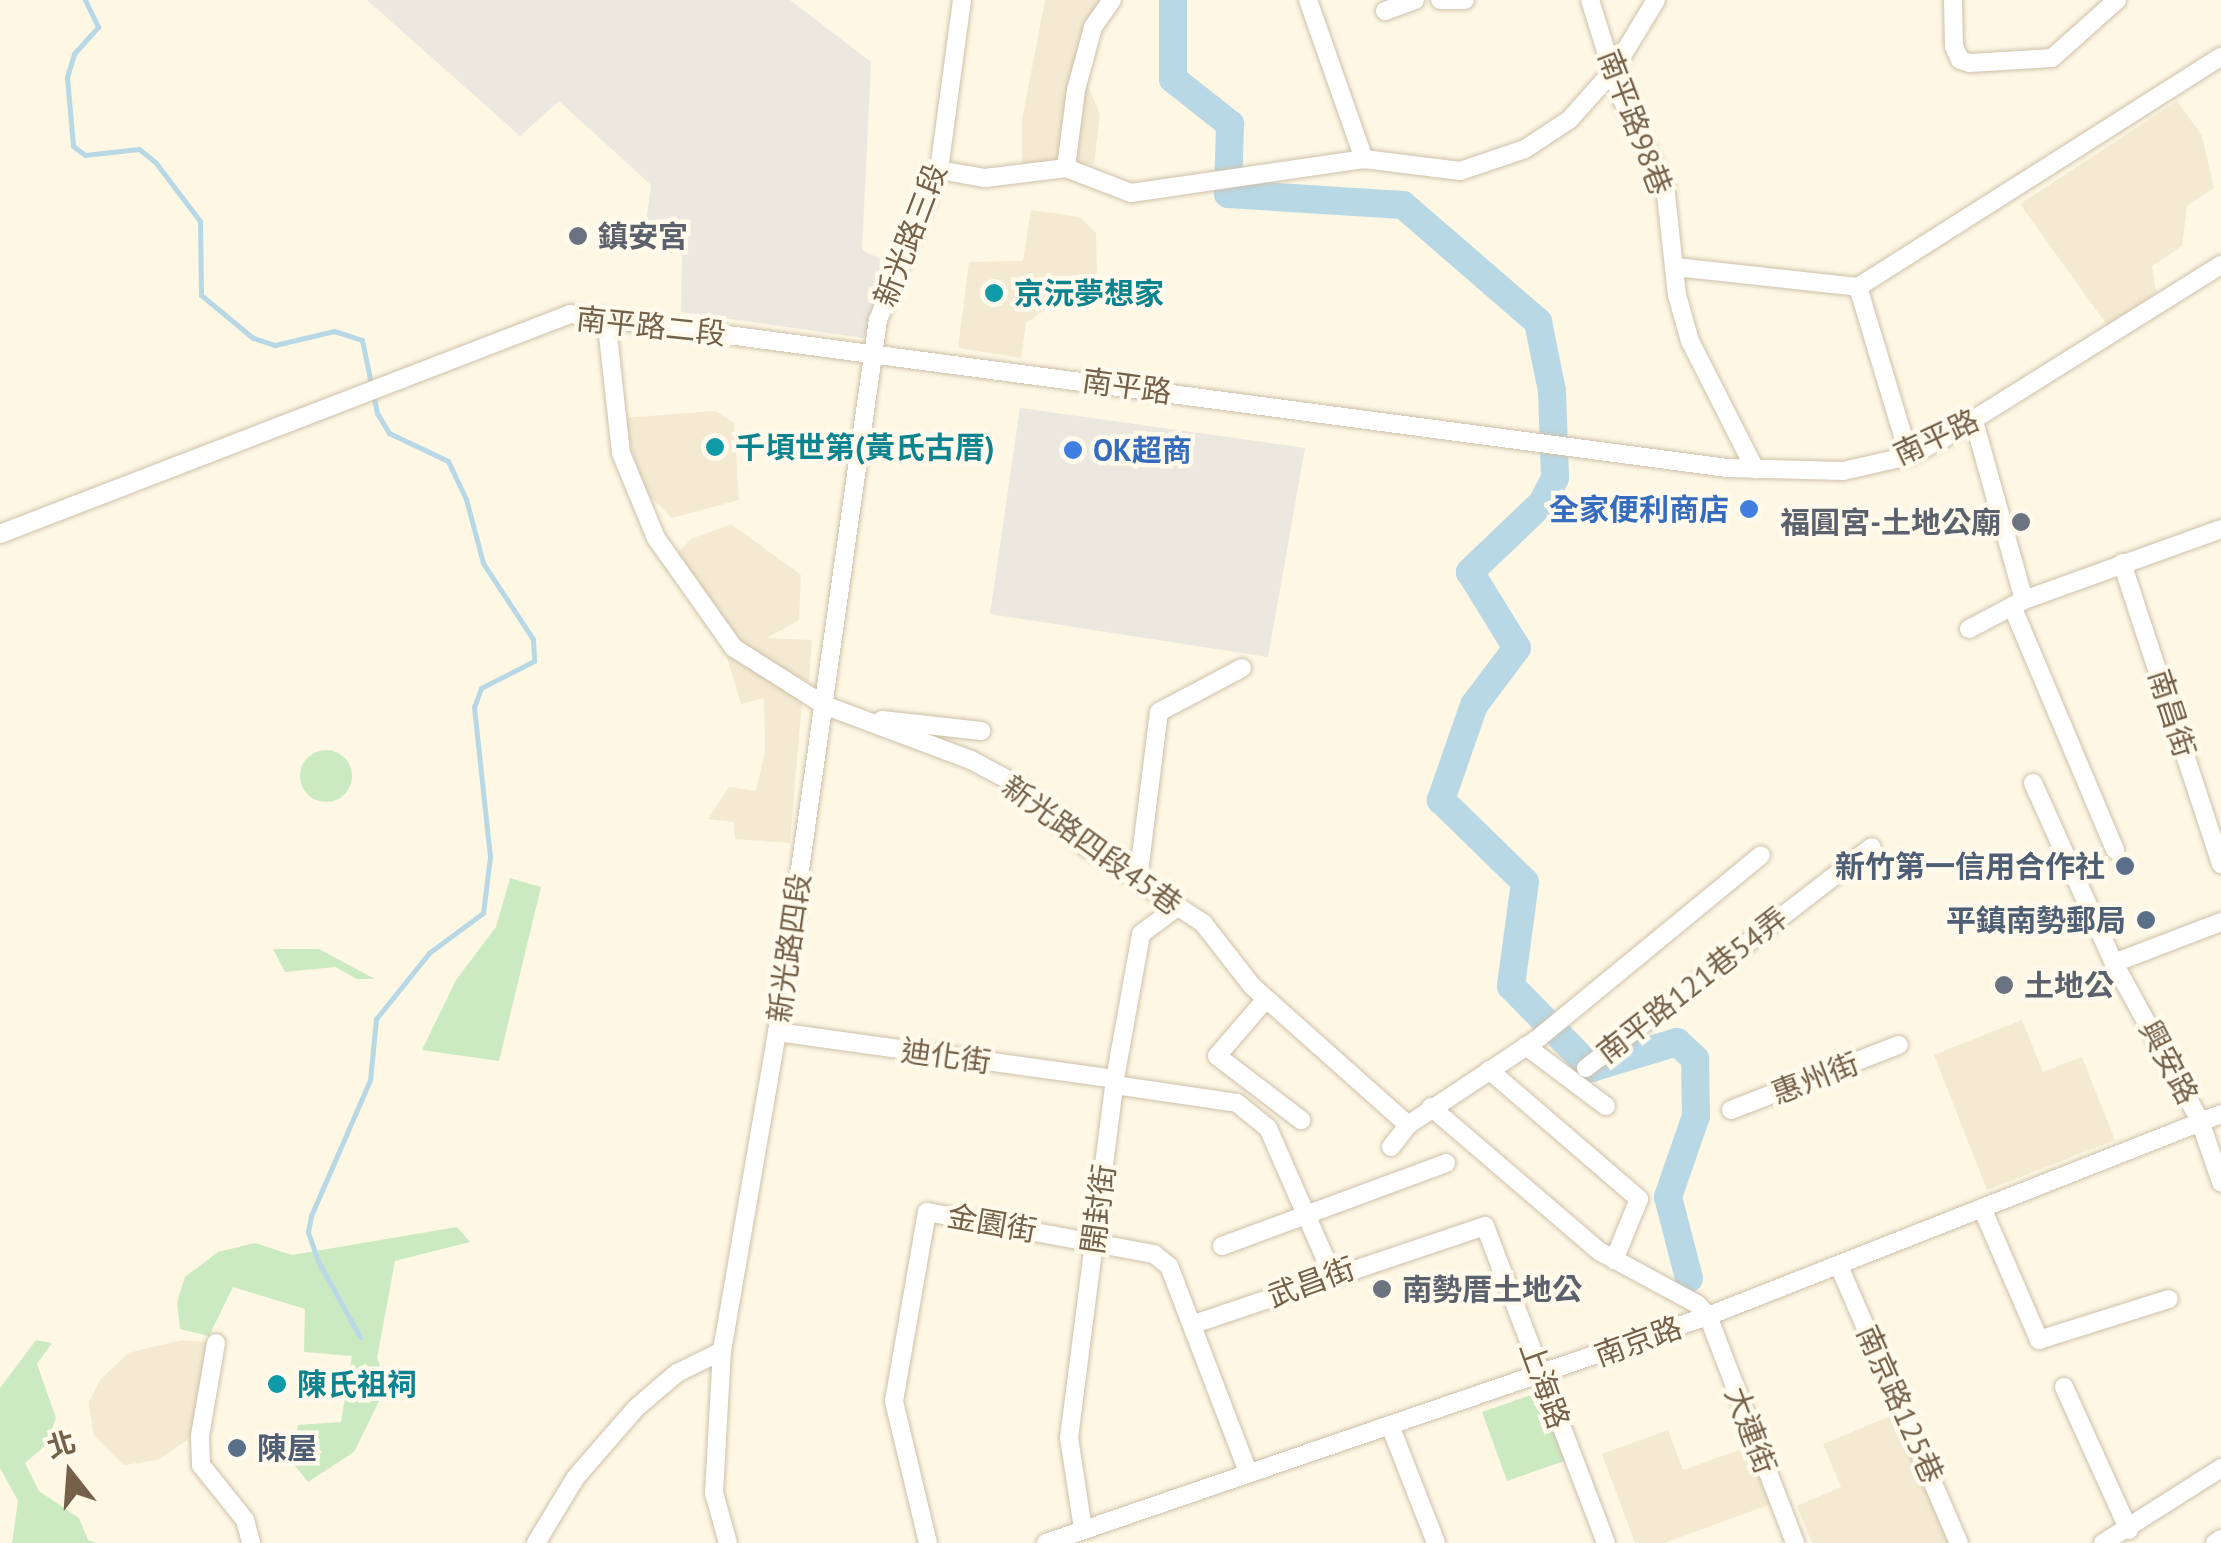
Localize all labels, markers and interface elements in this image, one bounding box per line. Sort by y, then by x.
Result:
street label: 南平路98巷 [1591,44,1679,200]
street label: 新光路三段 [866,159,954,311]
place label: 鎮安宮 [598,218,688,254]
marker: 鎮安宮 [567,225,589,247]
place label: 京沅夢想家 [1014,275,1164,311]
marker: 京沅夢想家 [983,282,1005,304]
street label: 南平路二段 [575,300,727,352]
street label: 南平路 [1080,362,1174,410]
street label: 南平路 [1888,402,1984,472]
place label: 千頃世第(黃氏古厝) [735,429,995,465]
place label: OK超商 [1093,432,1192,468]
marker: 千頃世第(黃氏古厝) [704,436,726,458]
marker: OK超商 [1062,439,1084,461]
place label: 全家便利商店 [1549,491,1729,527]
marker: 全家便利商店 [1738,498,1760,520]
place label: 福圓宮-土地公廟 [1780,504,2001,540]
marker: 福圓宮-土地公廟 [2010,511,2032,533]
street label: 南昌街 [2141,665,2203,761]
street label: 新光路四段45巷 [995,768,1189,922]
place label: 新竹第一信用合作社 [1835,848,2105,884]
marker: 新竹第一信用合作社 [2114,855,2136,877]
street label: 新光路四段 [761,871,817,1025]
street label: 南平路121巷54弄 [1590,899,1794,1071]
place label: 平鎮南勢郵局 [1946,902,2126,938]
marker: 平鎮南勢郵局 [2135,909,2157,931]
place label: 土地公 [2024,967,2114,1003]
marker: 土地公 [1993,974,2015,996]
street label: 興安路 [2132,1014,2206,1110]
street label: 迪化街 [899,1032,993,1080]
street label: 惠州街 [1767,1045,1863,1111]
street label: 開封街 [1074,1162,1122,1256]
street label: 金園街 [945,1197,1039,1249]
street label: 武昌街 [1263,1250,1359,1314]
place label: 南勢厝土地公 [1402,1271,1582,1307]
marker: 南勢厝土地公 [1371,1278,1393,1300]
street label: 南京路 [1590,1309,1686,1373]
street label: 南京路125巷 [1849,1319,1951,1489]
street label: 上海路 [1513,1337,1577,1433]
place label: 陳氏祖祠 [297,1366,417,1402]
marker: 陳氏祖祠 [266,1373,288,1395]
street label: 大連街 [1718,1382,1784,1478]
text: 北 [42,1422,80,1466]
north arrow [20,1423,120,1523]
place label: 陳屋 [257,1430,317,1466]
marker: 陳屋 [226,1437,248,1459]

